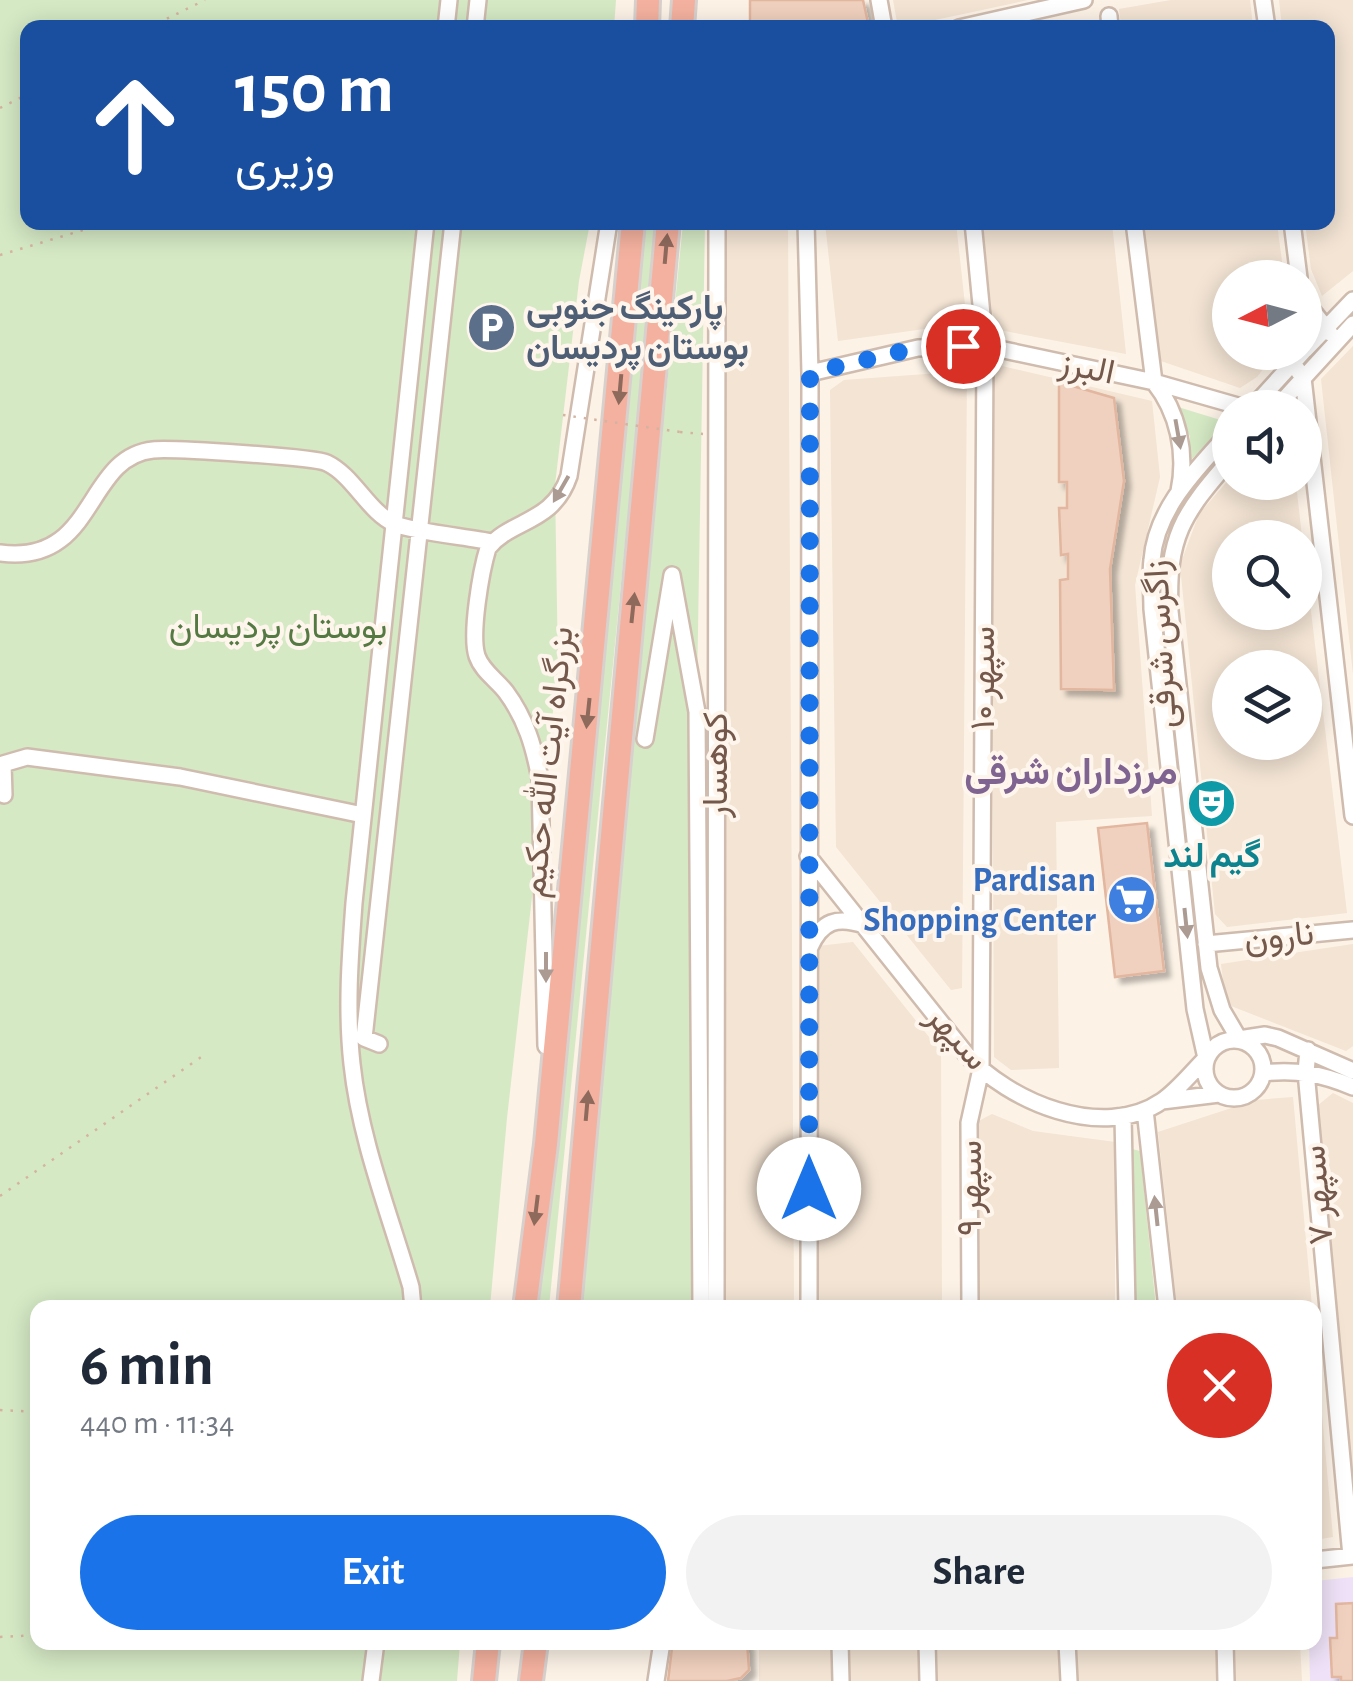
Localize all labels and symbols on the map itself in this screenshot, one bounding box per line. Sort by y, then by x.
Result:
one-way arrow [658,233,674,265]
north arrow [1212,260,1322,370]
place label: پارکینگ جنوبی بوستان پردیسان [526,290,749,371]
parking icon: پارکینگ جنوبی بوستان پردیسان [465,302,517,354]
pin [921,304,1006,389]
street label: البرز [1055,345,1118,394]
one-way arrow [611,374,627,406]
one-way arrow [1170,419,1186,450]
one-way arrow [552,475,570,503]
street label: زاگرس شرقی [1139,559,1186,729]
one-way arrow [625,592,641,623]
park label: بوستان پردیسان [169,610,387,650]
street label: بزرگراه آیت الله حکیم [512,624,584,900]
street label: سپهر ۱۰ [966,626,1006,730]
one-way arrow [580,697,596,729]
street label: کوهسار [699,712,737,819]
district label: مرزداران شرقی [964,754,1178,795]
theatre icon: گیم لند [1186,778,1238,830]
place label: گیم لند [1163,838,1261,878]
place label: Pardisan Shopping Center [863,863,1096,938]
supermarket icon: Pardisan Shopping Center [1105,874,1157,926]
one-way arrow [1178,908,1194,940]
street label: نارون [1242,916,1316,961]
one-way arrow [538,952,554,984]
street label: سپهر [915,998,994,1080]
one-way arrow [579,1089,595,1121]
position arrow [757,1137,861,1241]
street label: سپهر ۹ [953,1140,993,1236]
street label: سپهر ۷ [1296,1143,1345,1246]
one-way arrow [1148,1194,1164,1226]
one-way arrow [528,1195,544,1226]

